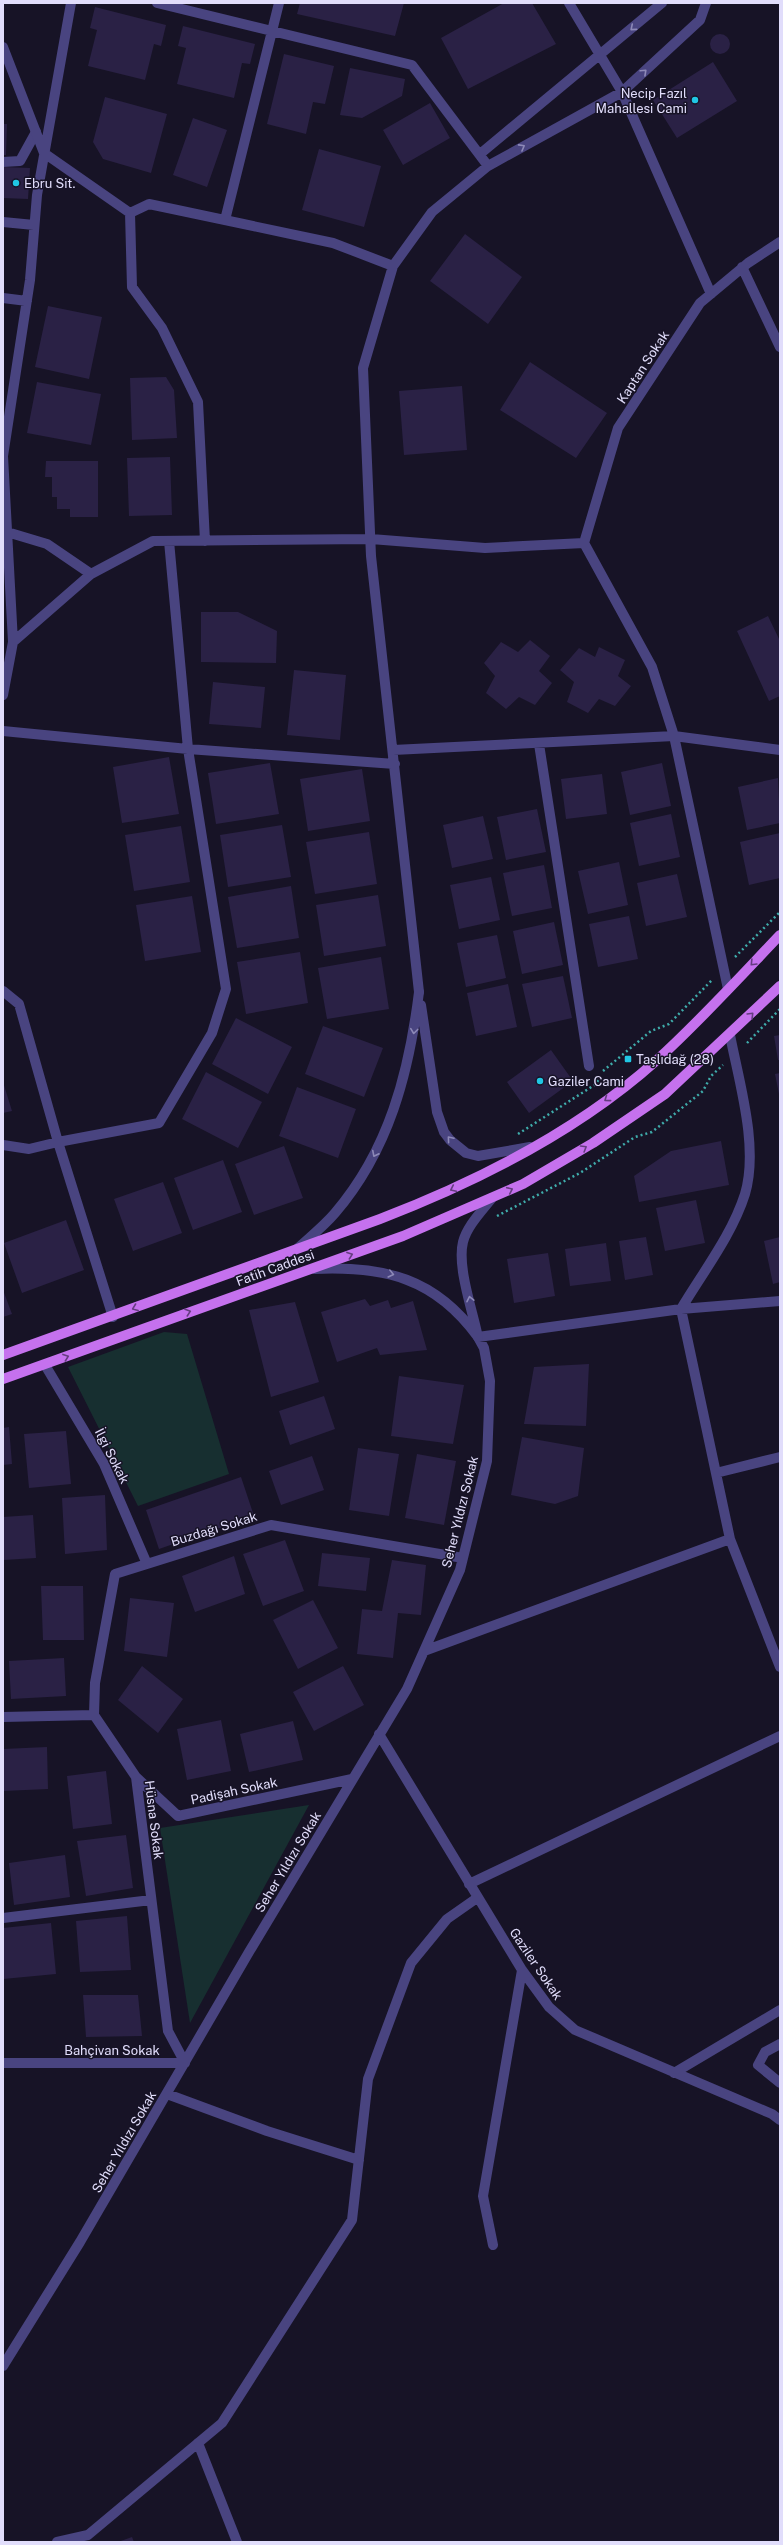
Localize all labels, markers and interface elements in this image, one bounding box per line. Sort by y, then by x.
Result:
one-way arrow [630,24,637,31]
one-way arrow [639,69,647,77]
place label: Necip Fazıl Mahallesi Cami [596,86,687,116]
marker: Necip Fazıl Mahallesi Cami [690,95,700,105]
one-way arrow [518,145,525,152]
place label: Ebru Sit. [24,176,75,191]
marker: Ebru Sit. [11,178,21,188]
street label: Kaptan Sokak [614,328,672,406]
one-way arrow [750,958,758,966]
one-way arrow [746,1012,754,1020]
one-way arrow [410,1028,419,1034]
place label: Taşlıdağ (28) [636,1052,714,1067]
marker: Taşlıdağ (28) [623,1054,633,1064]
place label: Gaziler Cami [548,1074,624,1089]
marker: Gaziler Cami [535,1076,545,1086]
one-way arrow [604,1094,611,1102]
one-way arrow [447,1136,454,1144]
one-way arrow [580,1146,587,1153]
one-way arrow [372,1150,380,1157]
one-way arrow [450,1184,458,1192]
one-way arrow [505,1187,513,1195]
street label: Fatih Caddesi [234,1247,316,1289]
one-way arrow [347,1251,354,1259]
one-way arrow [387,1269,394,1278]
one-way arrow [466,1296,474,1302]
one-way arrow [132,1304,139,1312]
one-way arrow [185,1309,192,1317]
one-way arrow [63,1353,70,1361]
street label: İlgi Sokak [92,1426,132,1486]
street label: Seher Yıldızı Sokak [439,1454,481,1570]
street label: Buzdağı Sokak [169,1509,259,1549]
street label: Padişah Sokak [189,1774,279,1808]
street label: Hüsna Sokak [142,1780,166,1860]
street label: Seher Yıldızı Sokak [252,1809,324,1915]
street label: Gaziler Sokak [507,1925,565,2003]
street label: Bahçivan Sokak [64,2043,160,2058]
street label: Seher Yıldızı Sokak [89,2089,159,2195]

